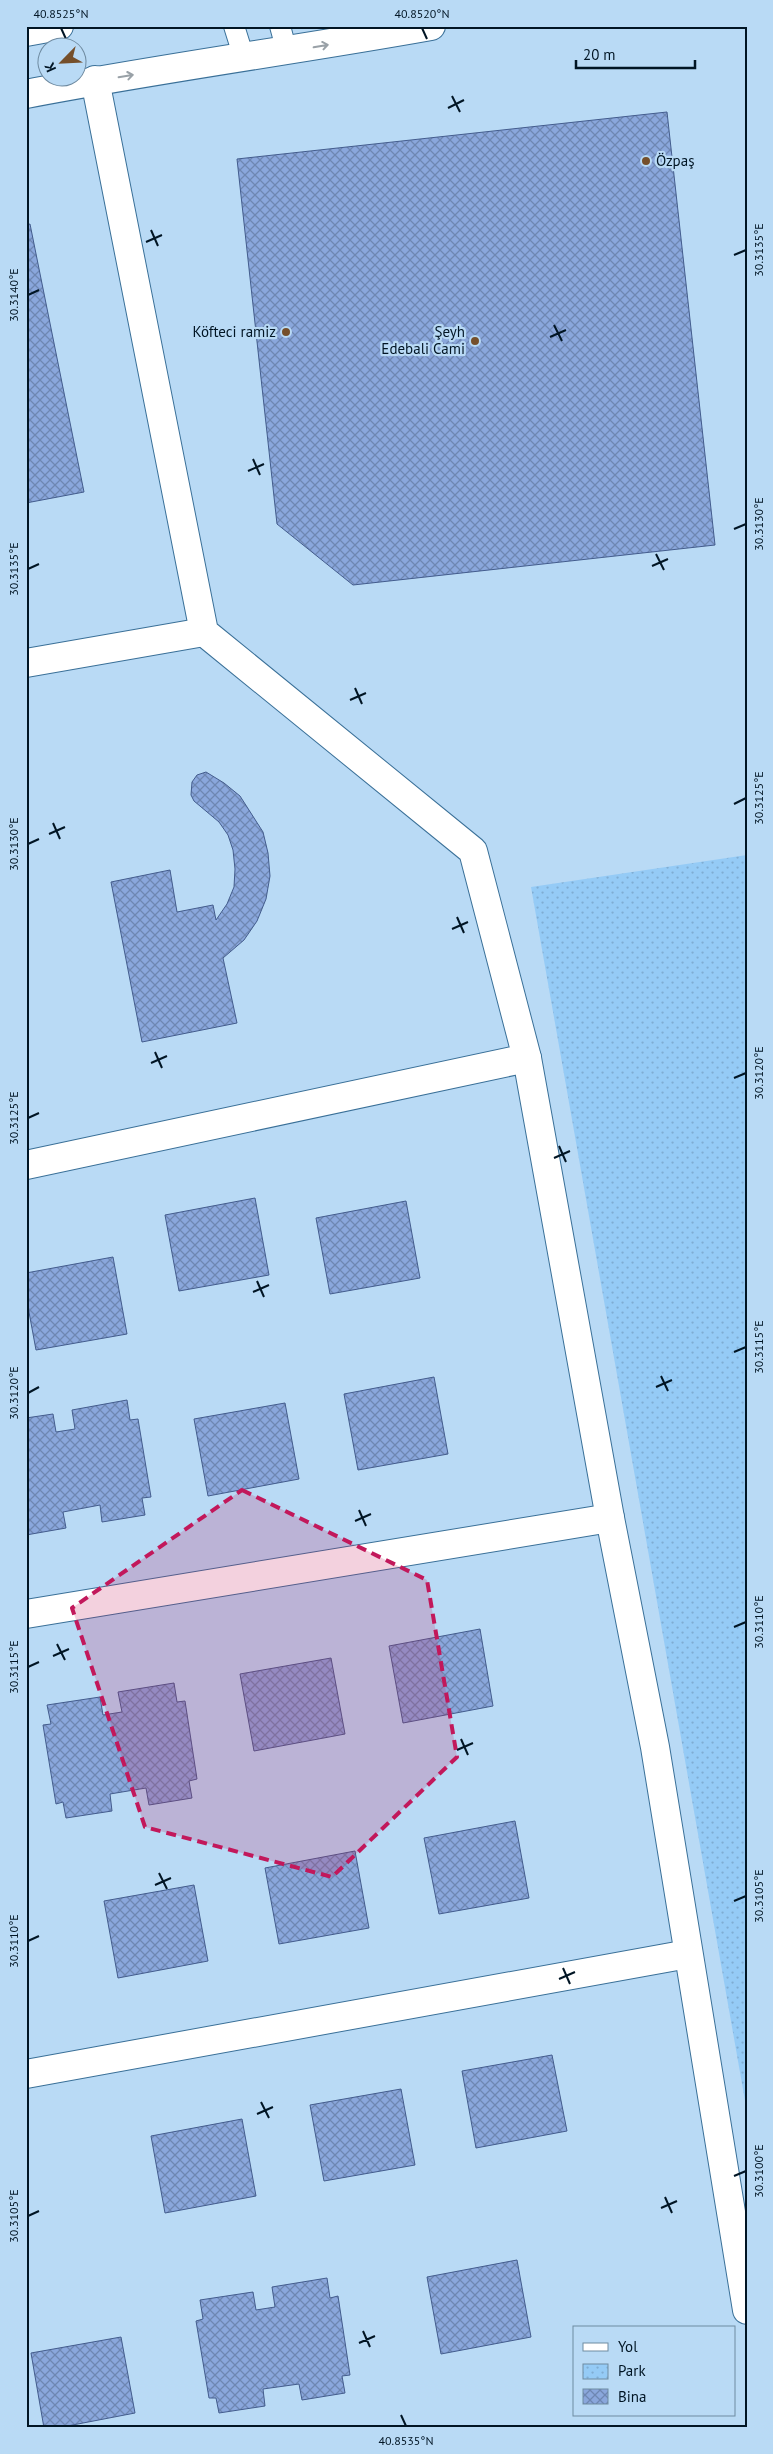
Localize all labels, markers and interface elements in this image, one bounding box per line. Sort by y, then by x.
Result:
text: 40.8525°N [34,6,88,21]
text: 40.8520°N [395,6,449,21]
north arrow [38,38,88,88]
scale bar [576,38,694,70]
one-way arrow [313,40,329,50]
text: 20 m [583,45,616,64]
text: K [40,59,60,75]
one-way arrow [118,70,134,80]
place label: Özpaş [656,151,695,170]
marker: Özpaş [640,155,652,167]
text: 30.3135°E [751,223,766,277]
text: 30.3140°E [6,268,21,322]
place label: Köfteci ramiz [193,322,276,341]
place label: Şeyh Edebali Cami [381,322,465,358]
marker: Köfteci ramiz [280,326,292,338]
marker: Şeyh Edebali Cami [469,335,481,347]
text: 30.3130°E [751,497,766,551]
text: 30.3135°E [6,542,21,596]
text: 30.3125°E [751,771,766,825]
text: 30.3130°E [6,817,21,871]
text: 30.3120°E [751,1046,766,1100]
text: 30.3125°E [6,1091,21,1145]
text: 30.3115°E [751,1320,766,1374]
text: 30.3120°E [6,1366,21,1420]
text: 30.3110°E [751,1595,766,1649]
text: 30.3115°E [6,1640,21,1694]
text: 30.3105°E [751,1869,766,1923]
text: 30.3110°E [6,1914,21,1968]
text: 30.3100°E [751,2144,766,2198]
text: 30.3105°E [6,2189,21,2243]
legend [573,2326,736,2416]
text: Yol [618,2337,638,2356]
text: Park [618,2361,646,2380]
text: Bina [618,2387,646,2406]
text: 40.8535°N [379,2433,433,2448]

